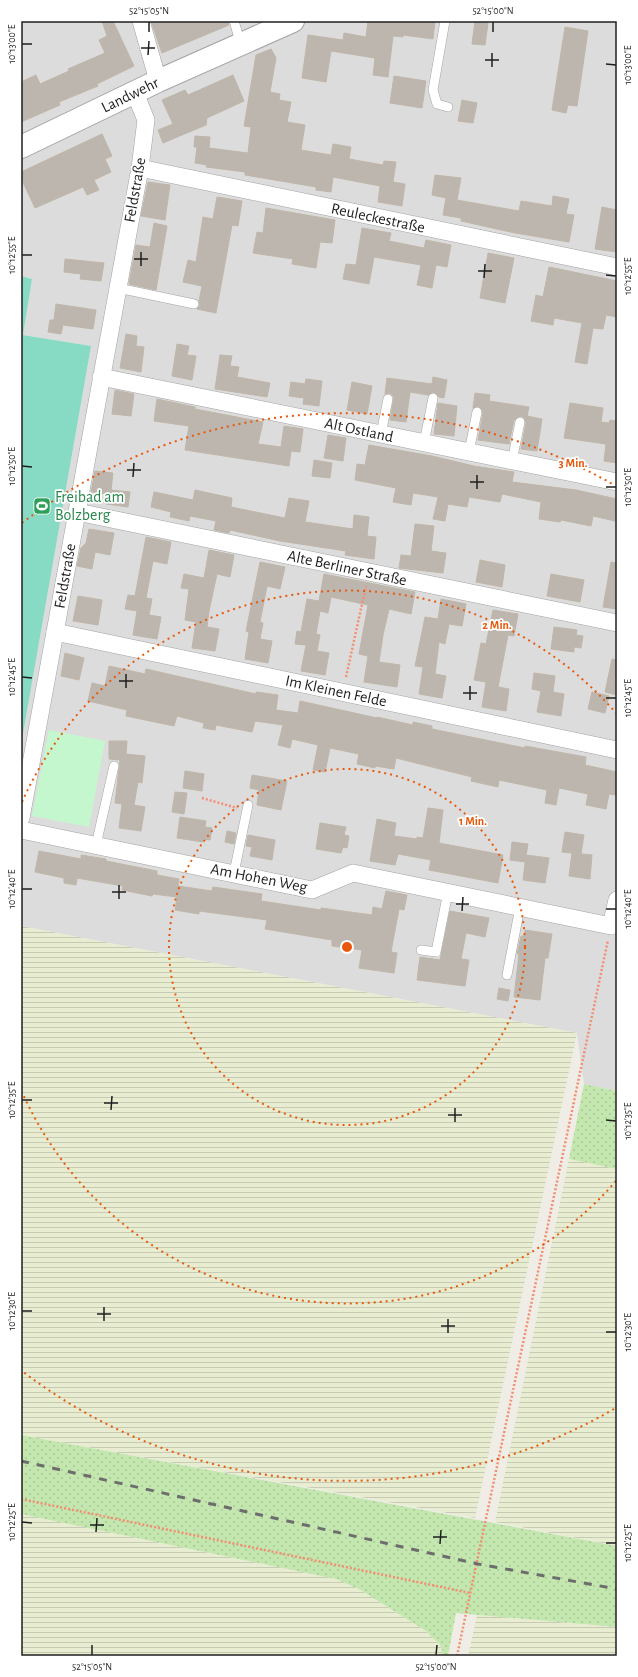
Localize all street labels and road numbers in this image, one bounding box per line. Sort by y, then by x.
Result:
street label: Landwehr [99,74,162,116]
street label: Feldstraße [121,156,149,224]
street label: Reuleckestraße [330,200,426,236]
street label: Alt Ostland [323,415,395,445]
street label: Feldstraße [51,542,79,610]
street label: Alte Berliner Straße [286,548,408,588]
street label: Im Kleinen Felde [284,672,388,710]
street label: Am Hohen Weg [209,861,309,895]

